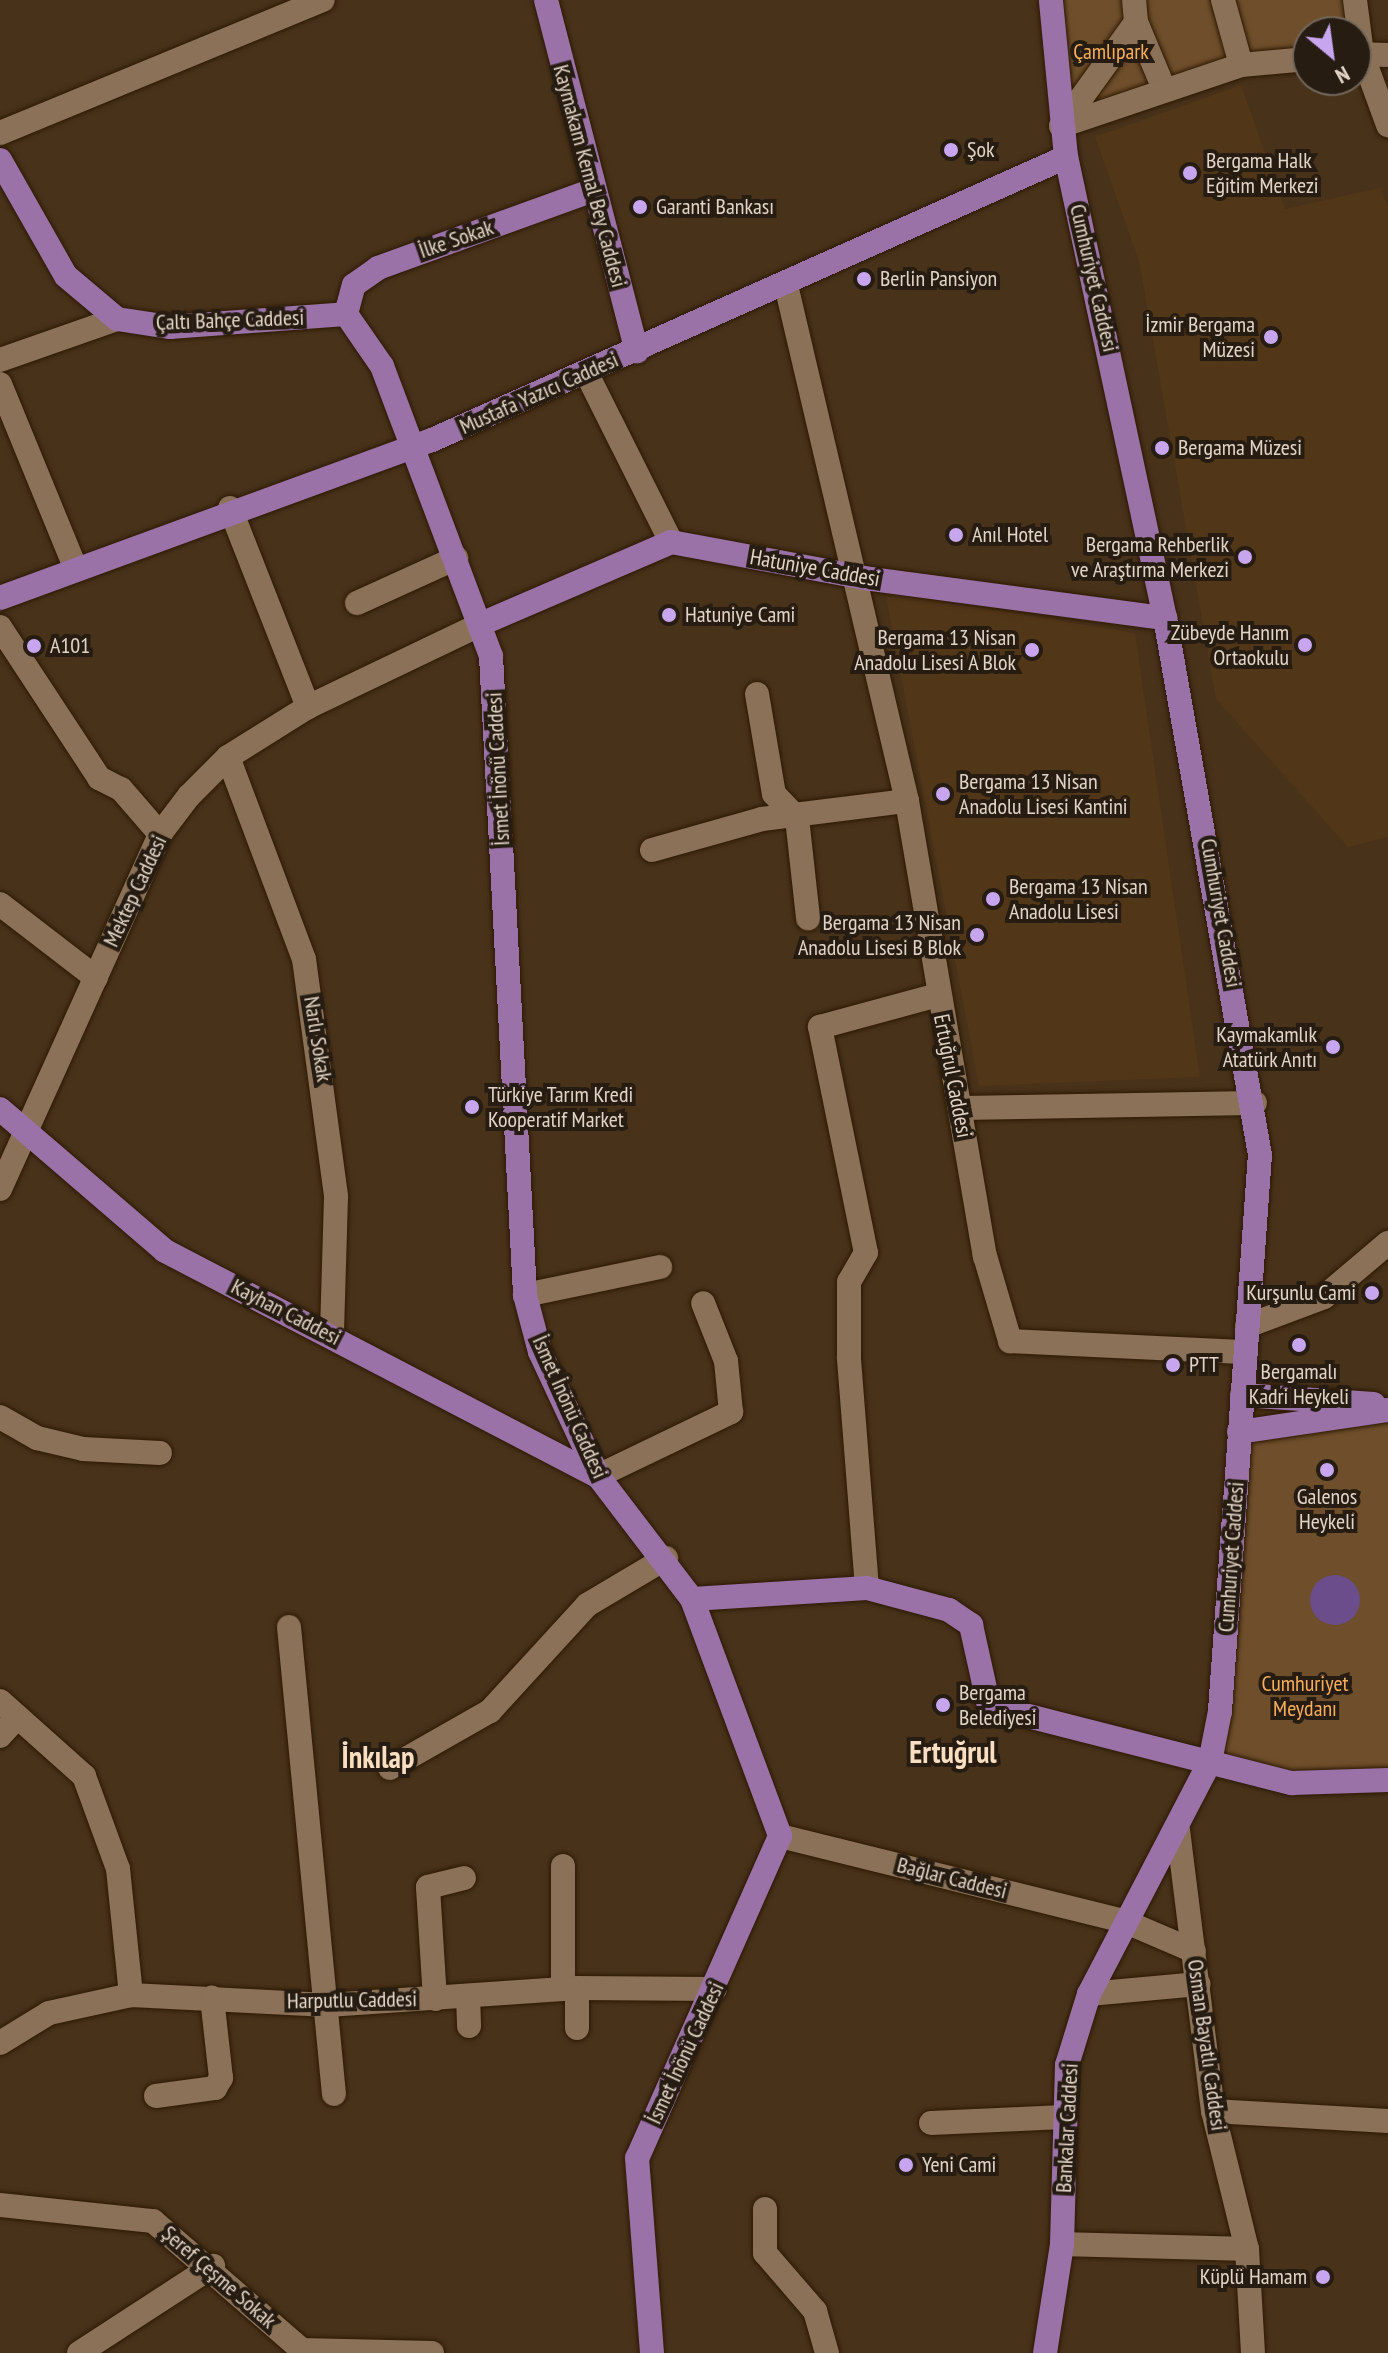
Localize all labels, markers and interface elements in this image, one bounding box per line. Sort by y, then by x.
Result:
north arrow [1292,16,1372,96]
park label: Çamlıpark [1073,39,1149,65]
text: N [1331,60,1355,90]
street label: Kaymakam Kemal Bey Caddesi [548,62,632,290]
place label: Şok [967,137,994,163]
marker: Şok [942,141,960,159]
place label: Bergama Halk Eğitim Merkezi [1206,147,1319,198]
marker: Bergama Halk Eğitim Merkezi [1181,164,1199,182]
place label: Garanti Bankası [656,194,774,220]
marker: Garanti Bankası [631,198,649,216]
street label: Cumhuriyet Caddesi [1064,202,1124,354]
street label: İlke Sokak [415,214,497,264]
place label: Berlin Pansiyon [880,266,997,292]
marker: Berlin Pansiyon [855,270,873,288]
street label: Çaltı Bahçe Caddesi [155,304,305,336]
place label: İzmir Bergama Müzesi [1145,311,1255,362]
marker: İzmir Bergama Müzesi [1262,328,1280,346]
street label: Mustafa Yazıcı Caddesi [455,346,623,440]
place label: Bergama Müzesi [1178,435,1302,461]
marker: Bergama Müzesi [1153,439,1171,457]
place label: Anıl Hotel [972,522,1048,548]
marker: Anıl Hotel [947,526,965,544]
place label: Bergama Rehberlik ve Araştırma Merkezi [1070,531,1229,582]
street label: Hatuniye Caddesi [748,544,882,592]
marker: Bergama Rehberlik ve Araştırma Merkezi [1236,548,1254,566]
place label: Hatuniye Cami [685,602,795,628]
marker: Hatuniye Cami [660,606,678,624]
place label: Zübeyde Hanım Ortaokulu [1171,619,1289,670]
place label: Bergama 13 Nisan Anadolu Lisesi A Blok [853,624,1016,676]
place label: A101 [50,633,90,659]
marker: Zübeyde Hanım Ortaokulu [1296,636,1314,654]
marker: A101 [25,637,43,655]
marker: Bergama 13 Nisan Anadolu Lisesi A Blok [1023,641,1041,659]
street label: İsmet İnönü Caddesi [481,692,515,846]
place label: Bergama 13 Nisan Anadolu Lisesi Kantini [959,768,1128,820]
marker: Bergama 13 Nisan Anadolu Lisesi Kantini [934,785,952,803]
street label: Mektep Caddesi [98,831,172,951]
street label: Cumhuriyet Caddesi [1195,837,1247,989]
place label: Bergama 13 Nisan Anadolu Lisesi [1009,873,1148,924]
marker: Bergama 13 Nisan Anadolu Lisesi [984,890,1002,908]
place label: Bergama 13 Nisan Anadolu Lisesi B Blok [798,909,961,960]
marker: Bergama 13 Nisan Anadolu Lisesi B Blok [968,926,986,944]
street label: Narlı Sokak [298,994,338,1084]
street label: Ertuğrul Caddesi [928,1012,978,1140]
place label: Kaymakamlık Atatürk Anıtı [1216,1021,1317,1072]
marker: Kaymakamlık Atatürk Anıtı [1324,1038,1342,1056]
place label: Türkiye Tarım Kredi Kooperatif Market [488,1081,634,1132]
marker: Türkiye Tarım Kredi Kooperatif Market [463,1098,481,1116]
street label: Kayhan Caddesi [227,1273,345,1351]
place label: Kurşunlu Cami [1246,1280,1356,1306]
marker: Kurşunlu Cami [1363,1284,1381,1302]
street label: İsmet İnönü Caddesi [527,1331,613,1483]
marker: Bergamalı Kadri Heykeli [1290,1336,1308,1354]
place label: PTT [1189,1352,1219,1378]
marker: PTT [1164,1356,1182,1374]
place label: Bergamalı Kadri Heykeli [1249,1358,1349,1410]
marker: Galenos Heykeli [1318,1461,1336,1479]
street label: Cumhuriyet Caddesi [1213,1481,1249,1633]
place label: Galenos Heykeli [1297,1483,1357,1534]
park label: Cumhuriyet Meydanı [1261,1670,1349,1722]
place label: Bergama Belediyesi [959,1679,1037,1730]
marker: Bergama Belediyesi [934,1696,952,1714]
district label: Ertuğrul [909,1734,997,1770]
district label: İnkılap [342,1739,414,1775]
street label: Bağlar Caddesi [894,1852,1010,1904]
street label: Osman Bayatlı Caddesi [1182,1958,1232,2132]
street label: İsmet İnönü Caddesi [641,1978,729,2128]
street label: Harputlu Caddesi [287,1986,417,2014]
street label: Bankalar Caddesi [1050,2063,1084,2193]
place label: Yeni Cami [922,2152,996,2178]
marker: Yeni Cami [897,2156,915,2174]
street label: Şeref Çeşme Sokak [156,2220,282,2334]
place label: Küplü Hamam [1200,2264,1307,2290]
marker: Küplü Hamam [1314,2268,1332,2286]

